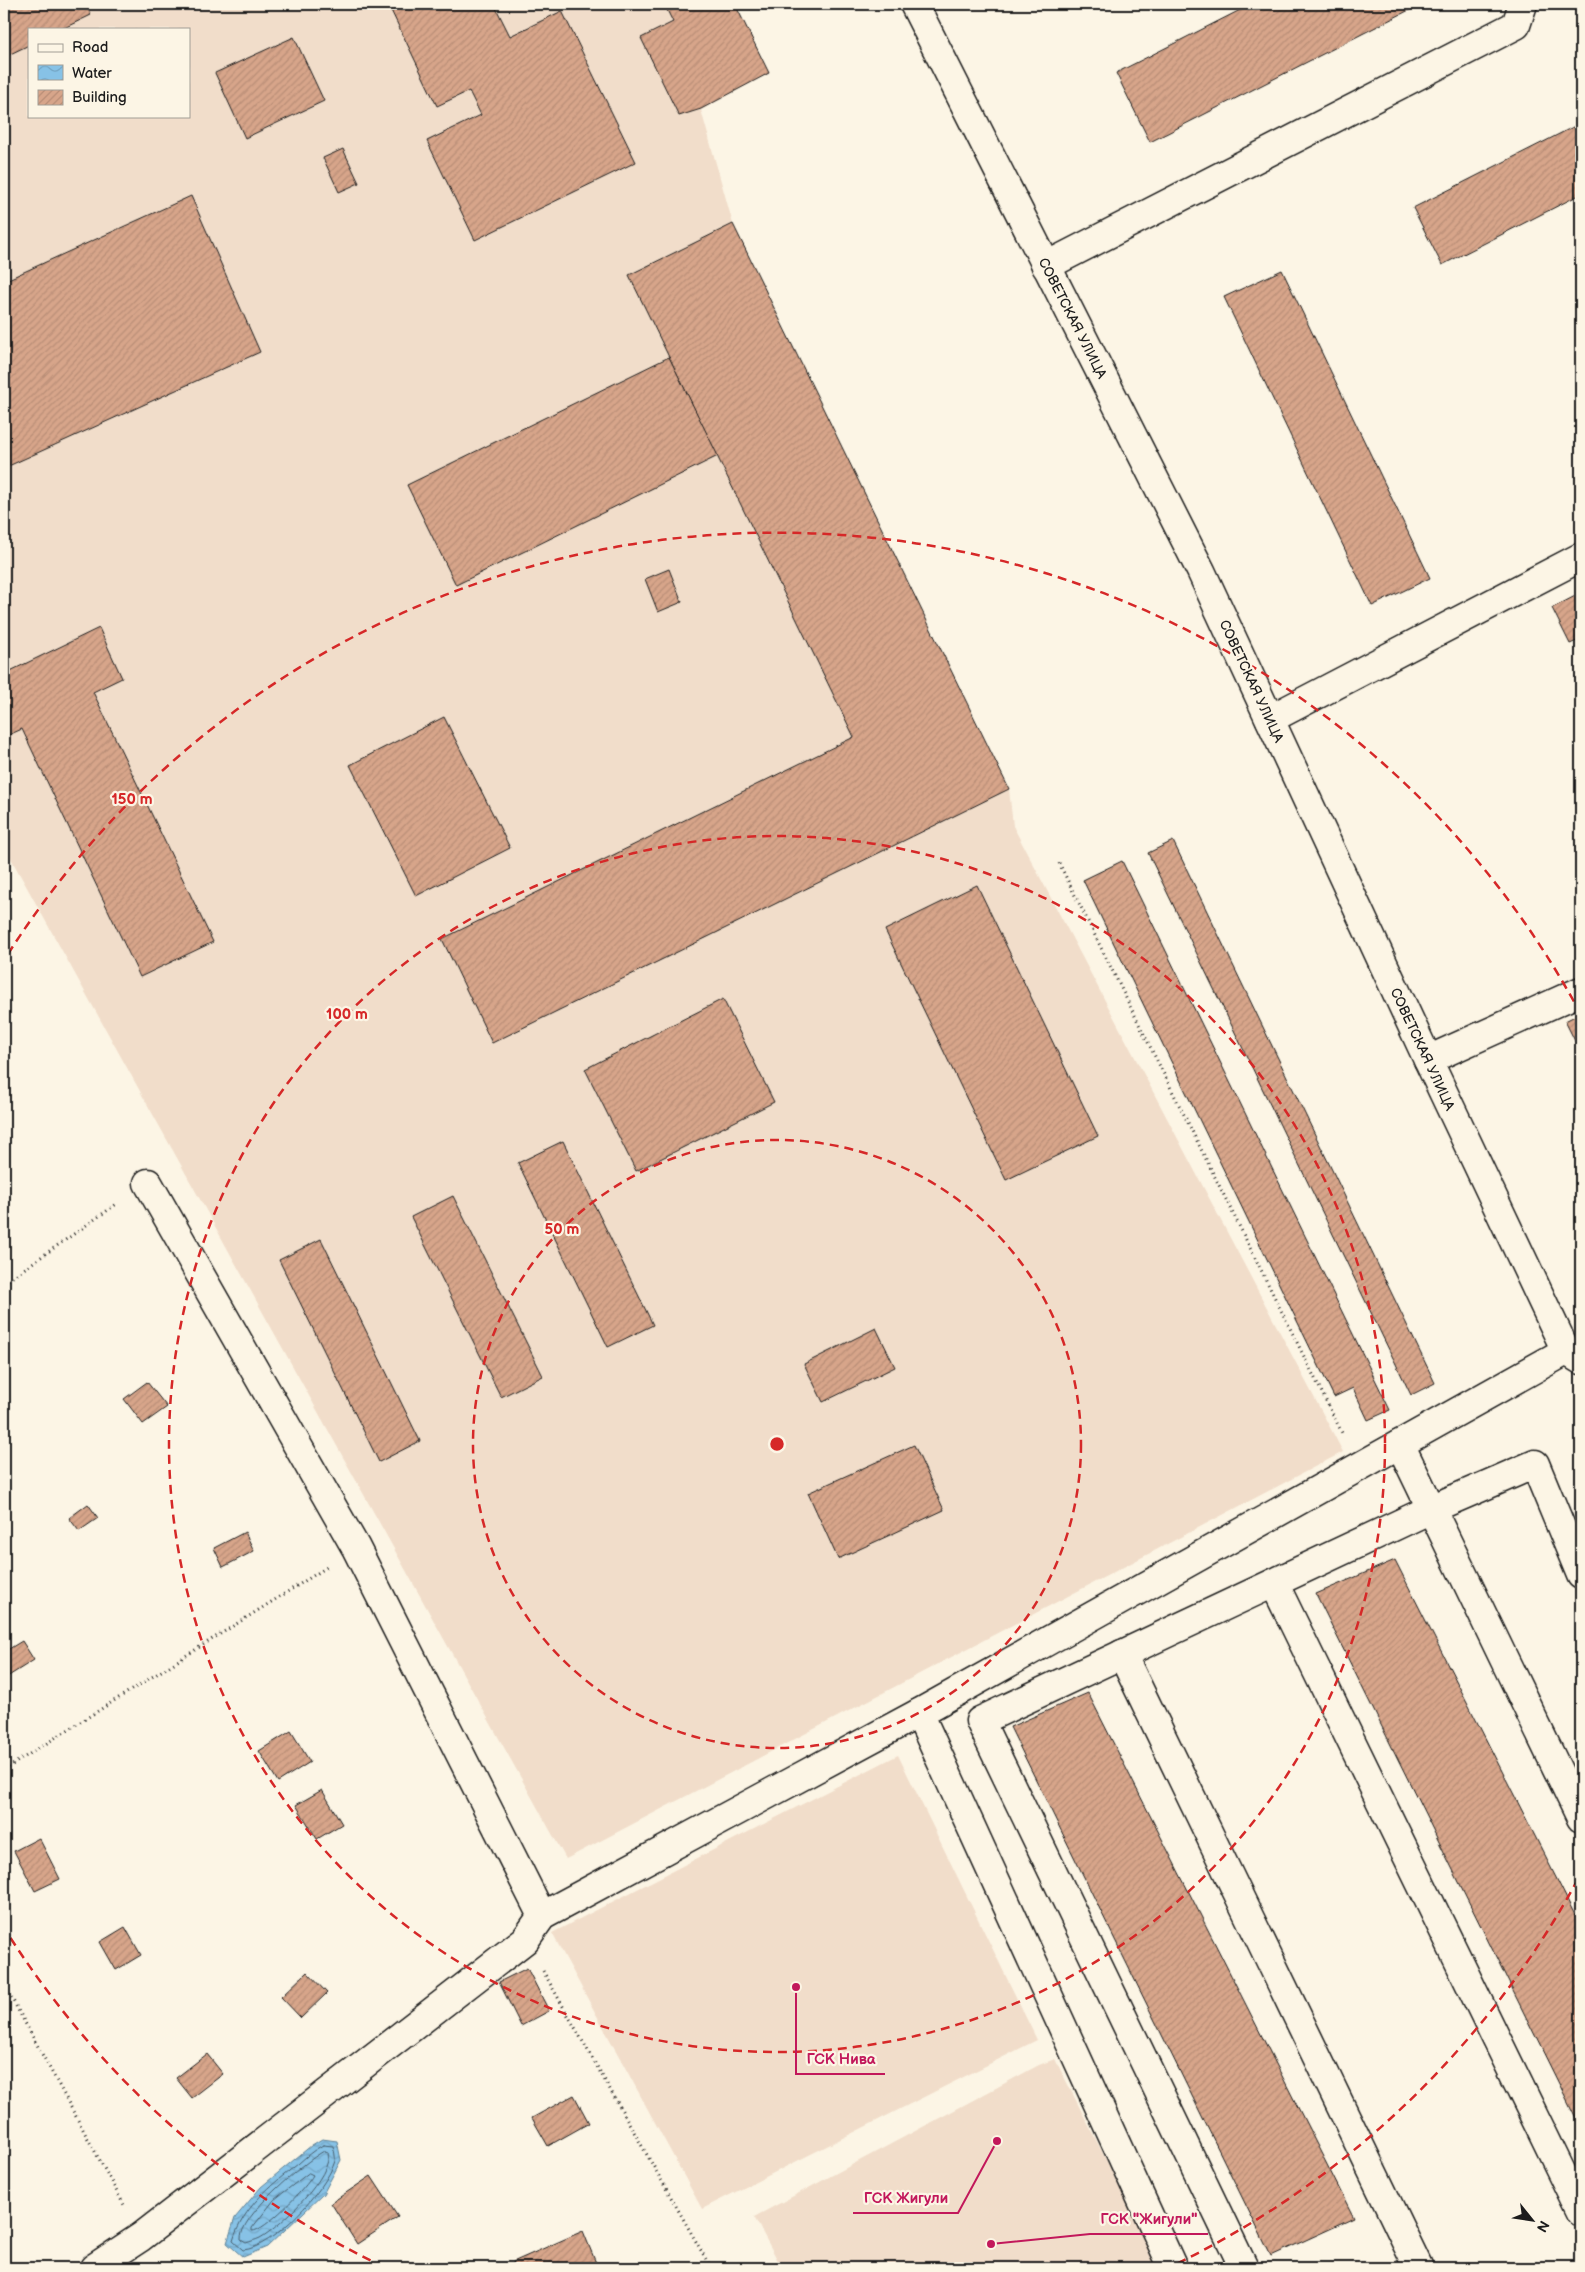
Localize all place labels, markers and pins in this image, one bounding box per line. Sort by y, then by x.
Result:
centre of rings [768,1435,786,1453]
callout: ГСК Нива [796,2044,885,2074]
callout: ГСК Жигули [853,2183,958,2213]
callout: ГСК "Жигули" [1090,2204,1208,2234]

